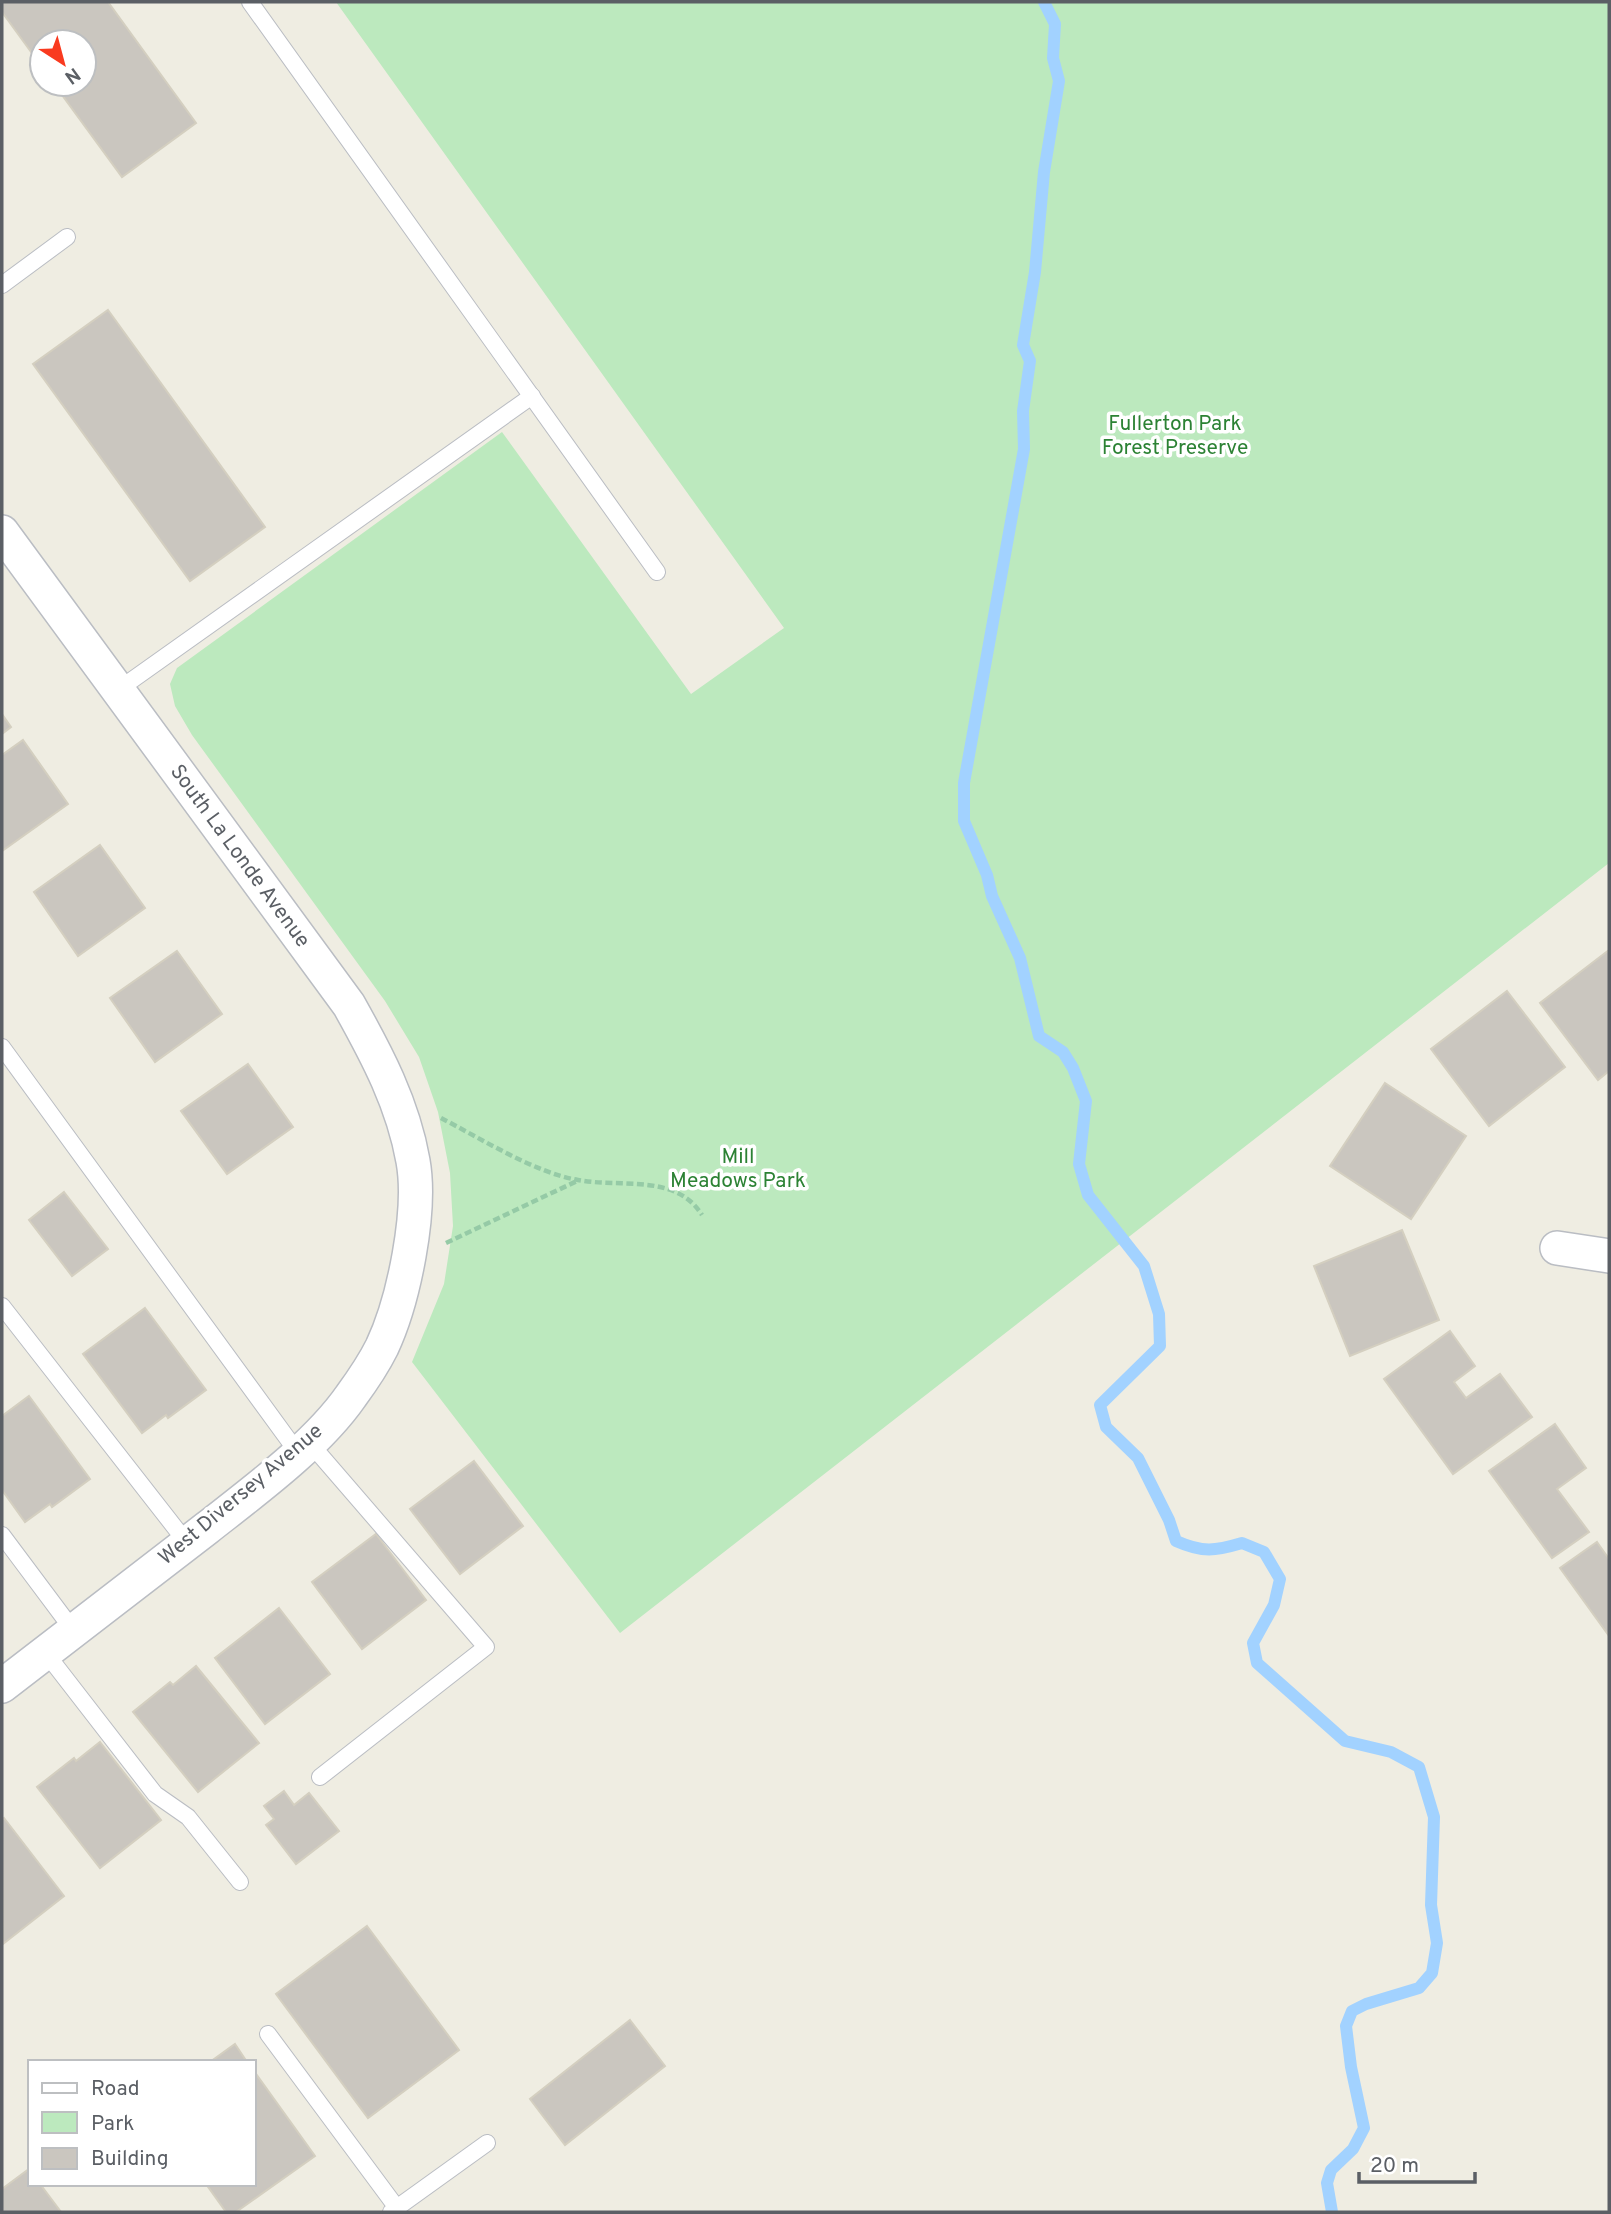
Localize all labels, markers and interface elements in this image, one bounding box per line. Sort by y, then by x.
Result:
north arrow [28,28,98,98]
text: N [59,61,84,89]
park label: Fullerton Park Forest Preserve [1102,411,1248,462]
street label: South La Londe Avenue [164,759,316,953]
park label: Mill Meadows Park [670,1144,806,1195]
street label: West Diversey Avenue [153,1418,329,1572]
legend [28,2060,256,2186]
text: Road [91,2076,140,2103]
text: Park [91,2111,134,2138]
scale bar [1359,2140,1474,2184]
text: Building [91,2146,169,2173]
text: 20 m [1370,2153,1419,2180]

